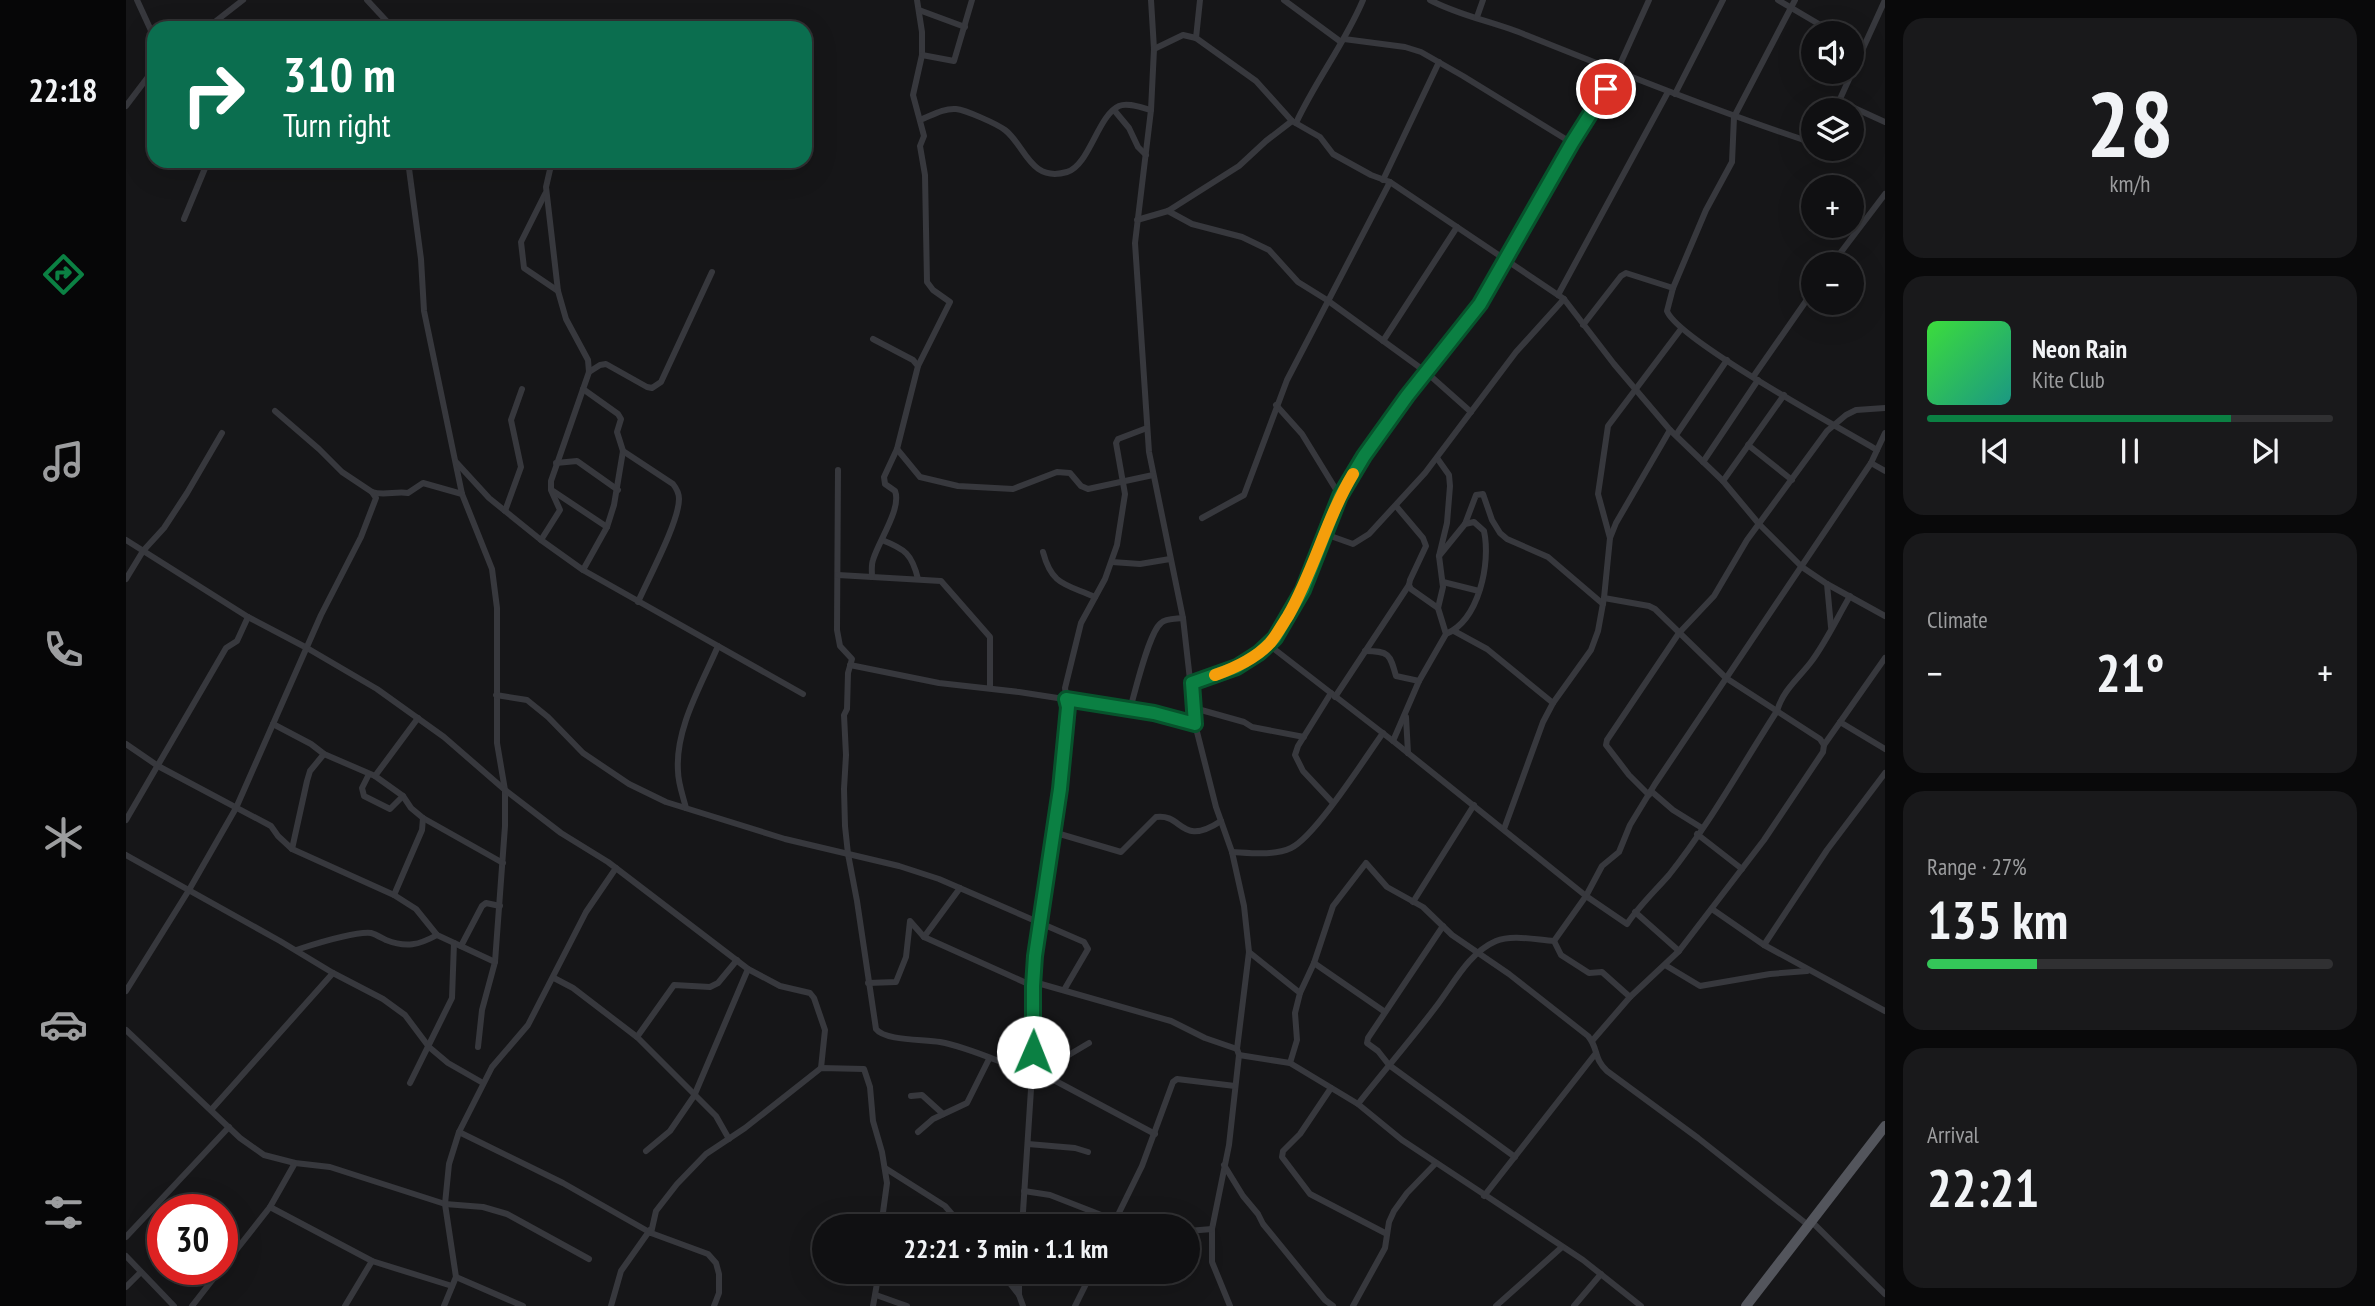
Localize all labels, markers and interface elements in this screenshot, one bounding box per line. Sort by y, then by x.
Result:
map controls [1801,21,1864,315]
button: sound [1801,21,1864,84]
text: 310 m [283,42,396,106]
icon: right [168,49,259,140]
pin [1576,59,1636,119]
text: 28 [2087,64,2174,182]
text: 22:18 [28,69,98,111]
icon: arrive [1587,70,1625,108]
button: layers [1801,98,1864,161]
text: Turn right [283,104,391,146]
text: km/h [2110,169,2150,198]
button: + [1801,175,1864,238]
icon: directions [39,250,88,299]
button: − [1801,252,1864,315]
text: Neon Rain [2032,332,2127,365]
text: Kite Club [2032,365,2105,394]
icon: previous [1976,432,2014,470]
icon: pause [2111,432,2149,470]
icon: next [2246,432,2284,470]
icon: music [39,437,88,486]
text: Climate [1927,605,1988,634]
icon: phone [39,625,88,674]
text: 21° [2096,639,2164,706]
text: − [1927,648,1943,697]
text: + [2317,648,2333,697]
icon: climate [39,813,88,862]
text: Range · 27% [1927,852,2027,881]
text: 135 km [1927,886,2068,953]
icon: car [39,1000,88,1049]
position arrow [996,1015,1070,1089]
text: Arrival [1927,1120,1979,1149]
text: 22:21 [1927,1154,2039,1221]
icon: filters [39,1188,88,1237]
speed limit sign: 30 [147,1194,238,1285]
text: 22:21 · 3 min · 1.1 km [904,1232,1108,1265]

